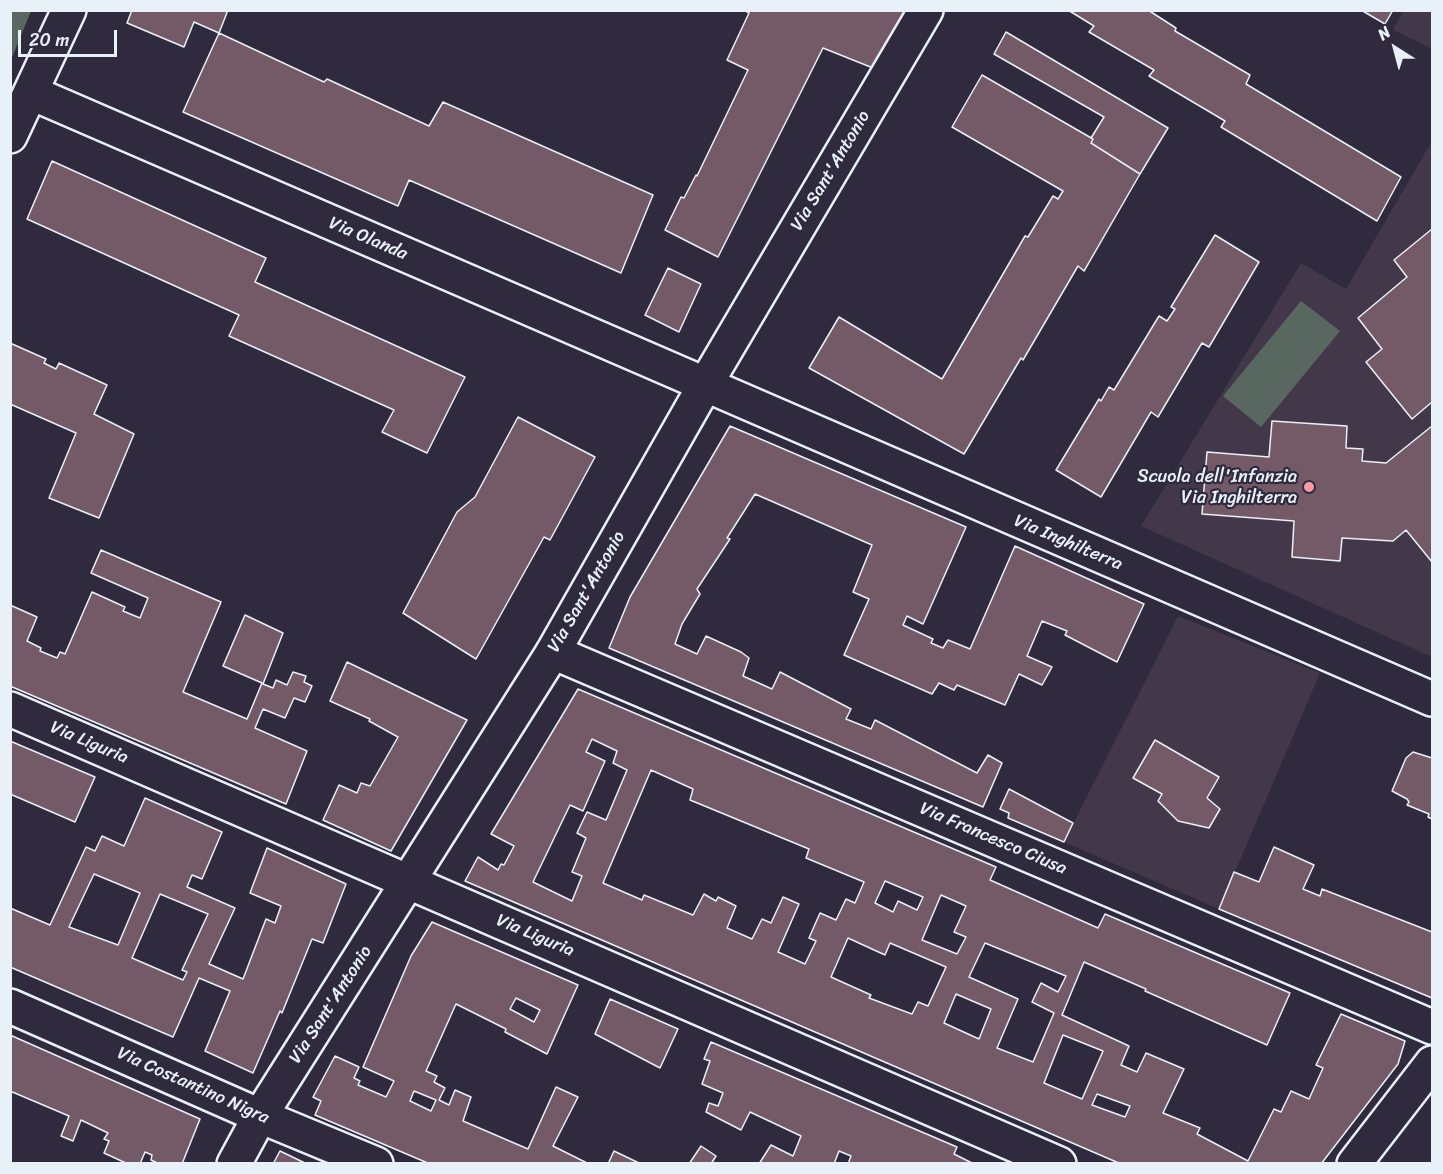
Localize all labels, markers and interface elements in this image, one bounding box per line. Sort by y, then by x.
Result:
scale bar [21,18,120,56]
north arrow [1365,18,1425,78]
text: N [1371,18,1397,48]
text: 20 m [29,24,69,56]
street label: Via Sant'Antonio [787,107,875,235]
street label: Via Olanda [325,213,411,265]
place label: Scuola dell'Infanzia Via Inghilterra [1137,466,1297,508]
marker: Scuola dell'Infanzia Via Inghilterra [1302,480,1316,494]
street label: Via Inghilterra [1011,510,1125,576]
street label: Via Sant'Antonio [544,528,630,656]
street label: Via Liguria [47,717,131,769]
street label: Via Francesco Ciusa [916,798,1070,880]
street label: Via Liguria [493,910,577,962]
street label: Via Sant'Antonio [285,942,377,1068]
street label: Via Costantino Nigra [114,1043,272,1129]

